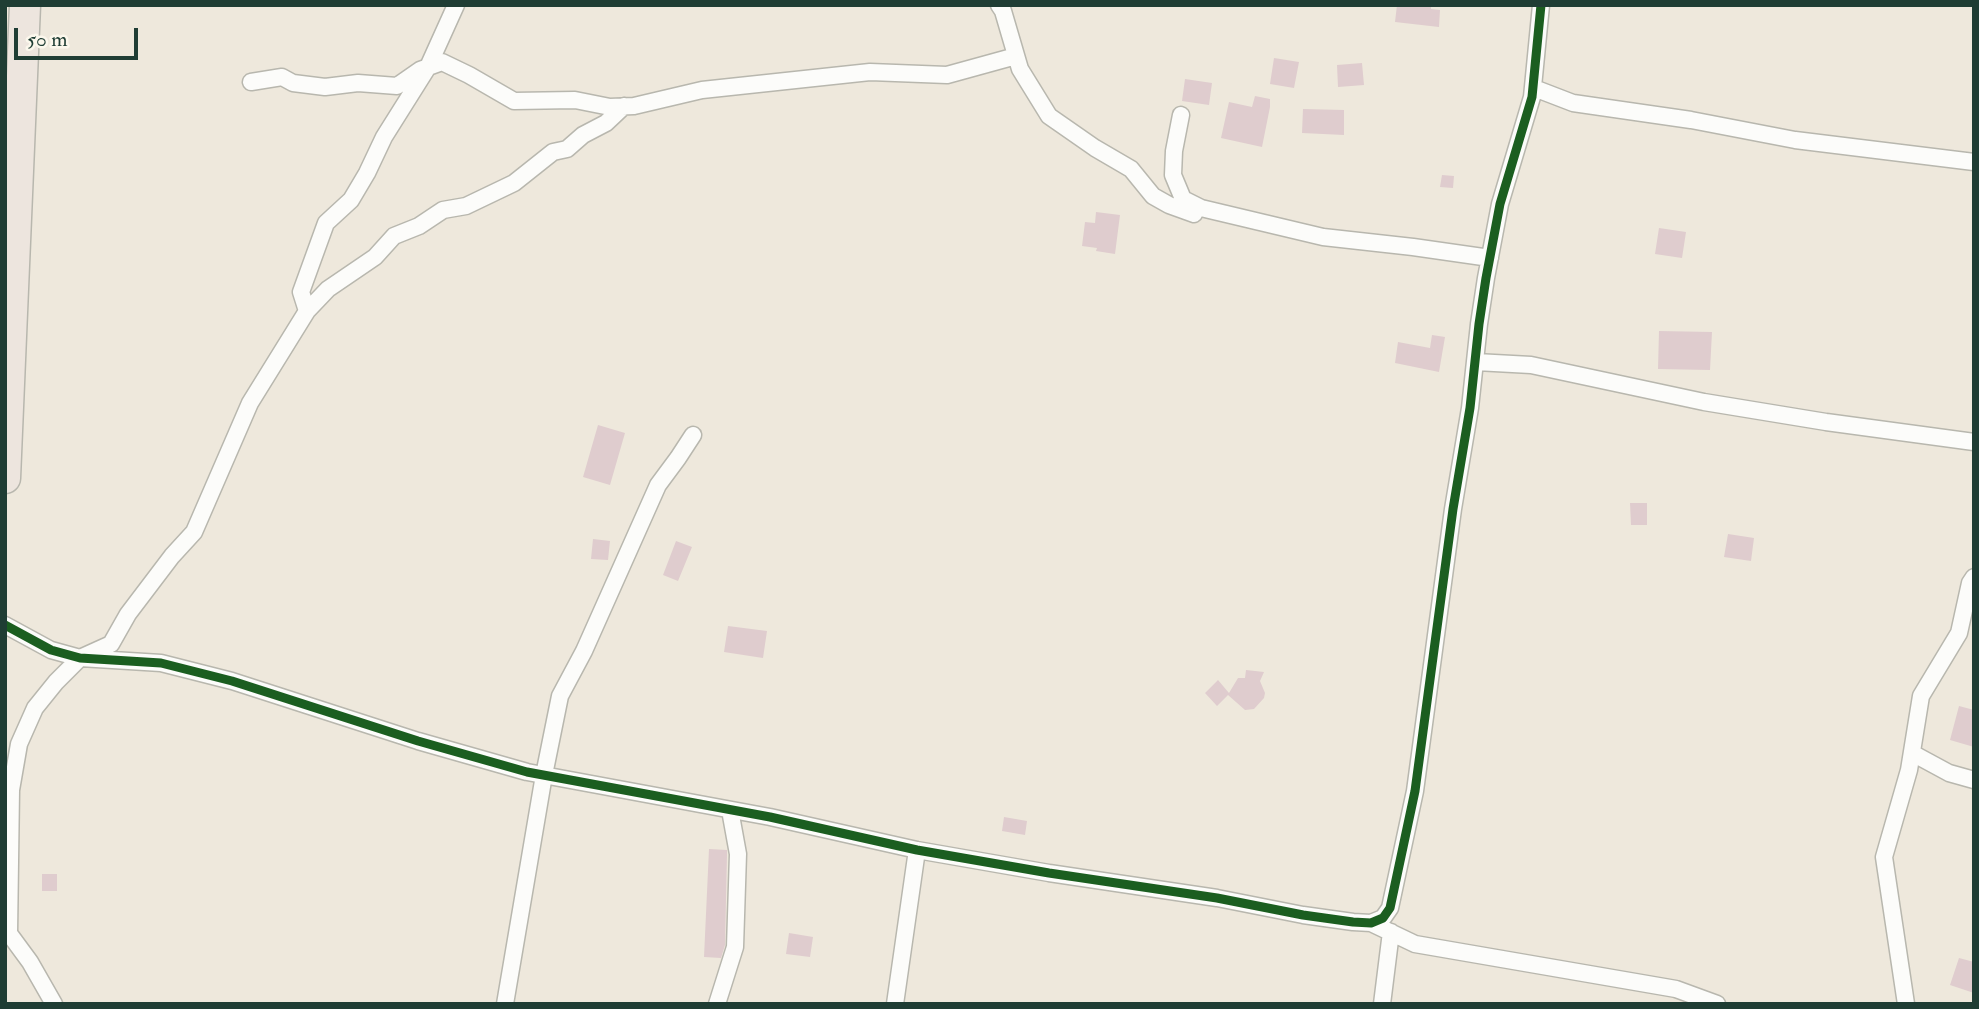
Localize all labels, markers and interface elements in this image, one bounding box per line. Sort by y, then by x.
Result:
scale bar [18,14,142,58]
text: 50 m [27,26,68,53]

